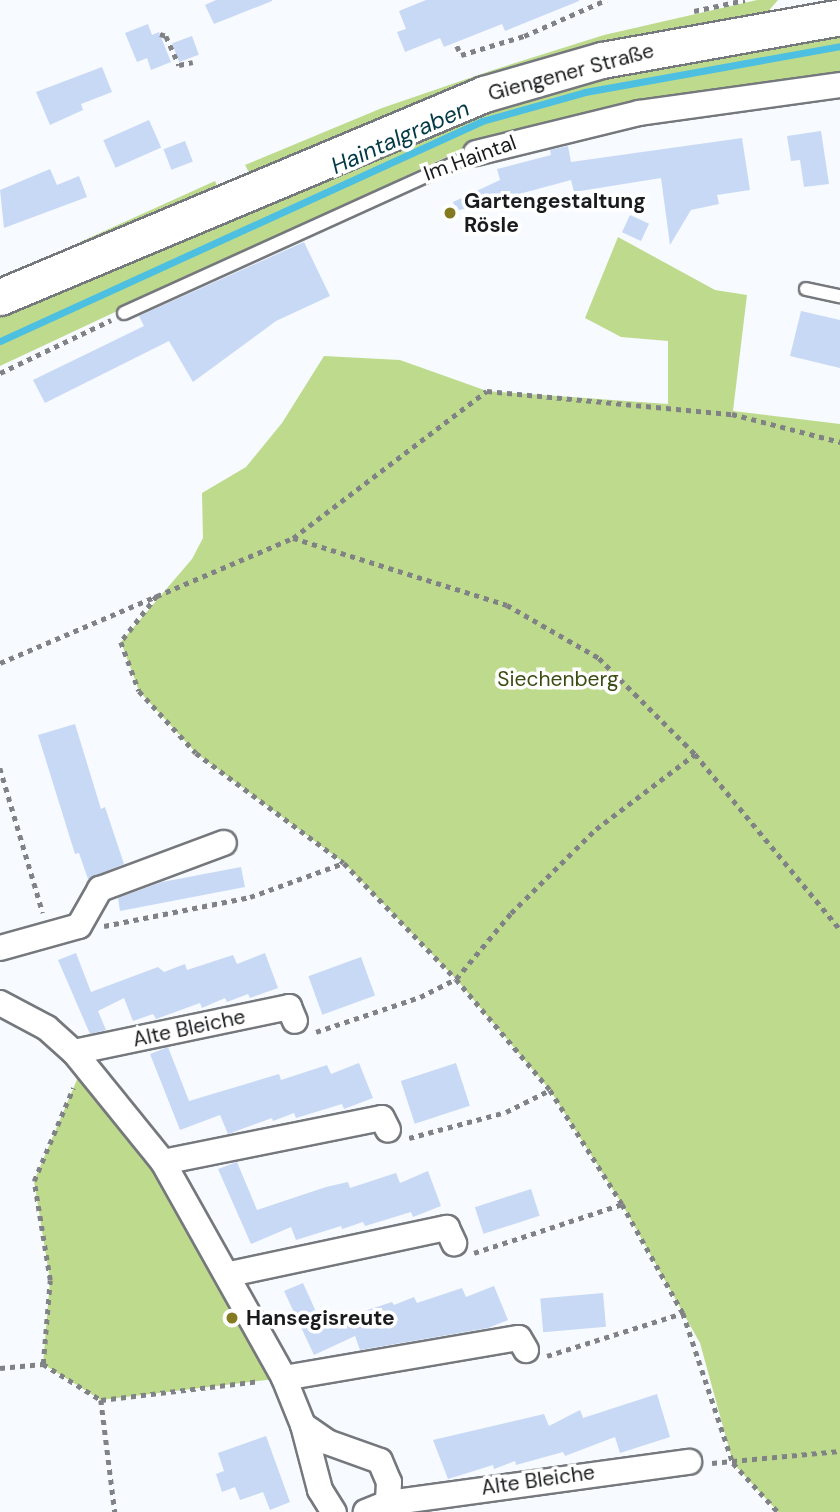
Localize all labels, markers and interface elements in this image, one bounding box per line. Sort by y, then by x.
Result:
street label: Giengener Straße [485,38,657,106]
water label: Haintalgraben [327,94,473,180]
street label: Im Haintal [420,130,520,186]
place label: Gartengestaltung Rösle [464,188,646,238]
marker: Gartengestaltung Rösle [442,205,458,221]
park label: Siechenberg [497,666,619,692]
street label: Alte Bleiche [130,1004,248,1052]
place label: Hansegisreute [246,1305,395,1331]
marker: Hansegisreute [224,1310,240,1326]
street label: Alte Bleiche [480,1460,596,1500]

